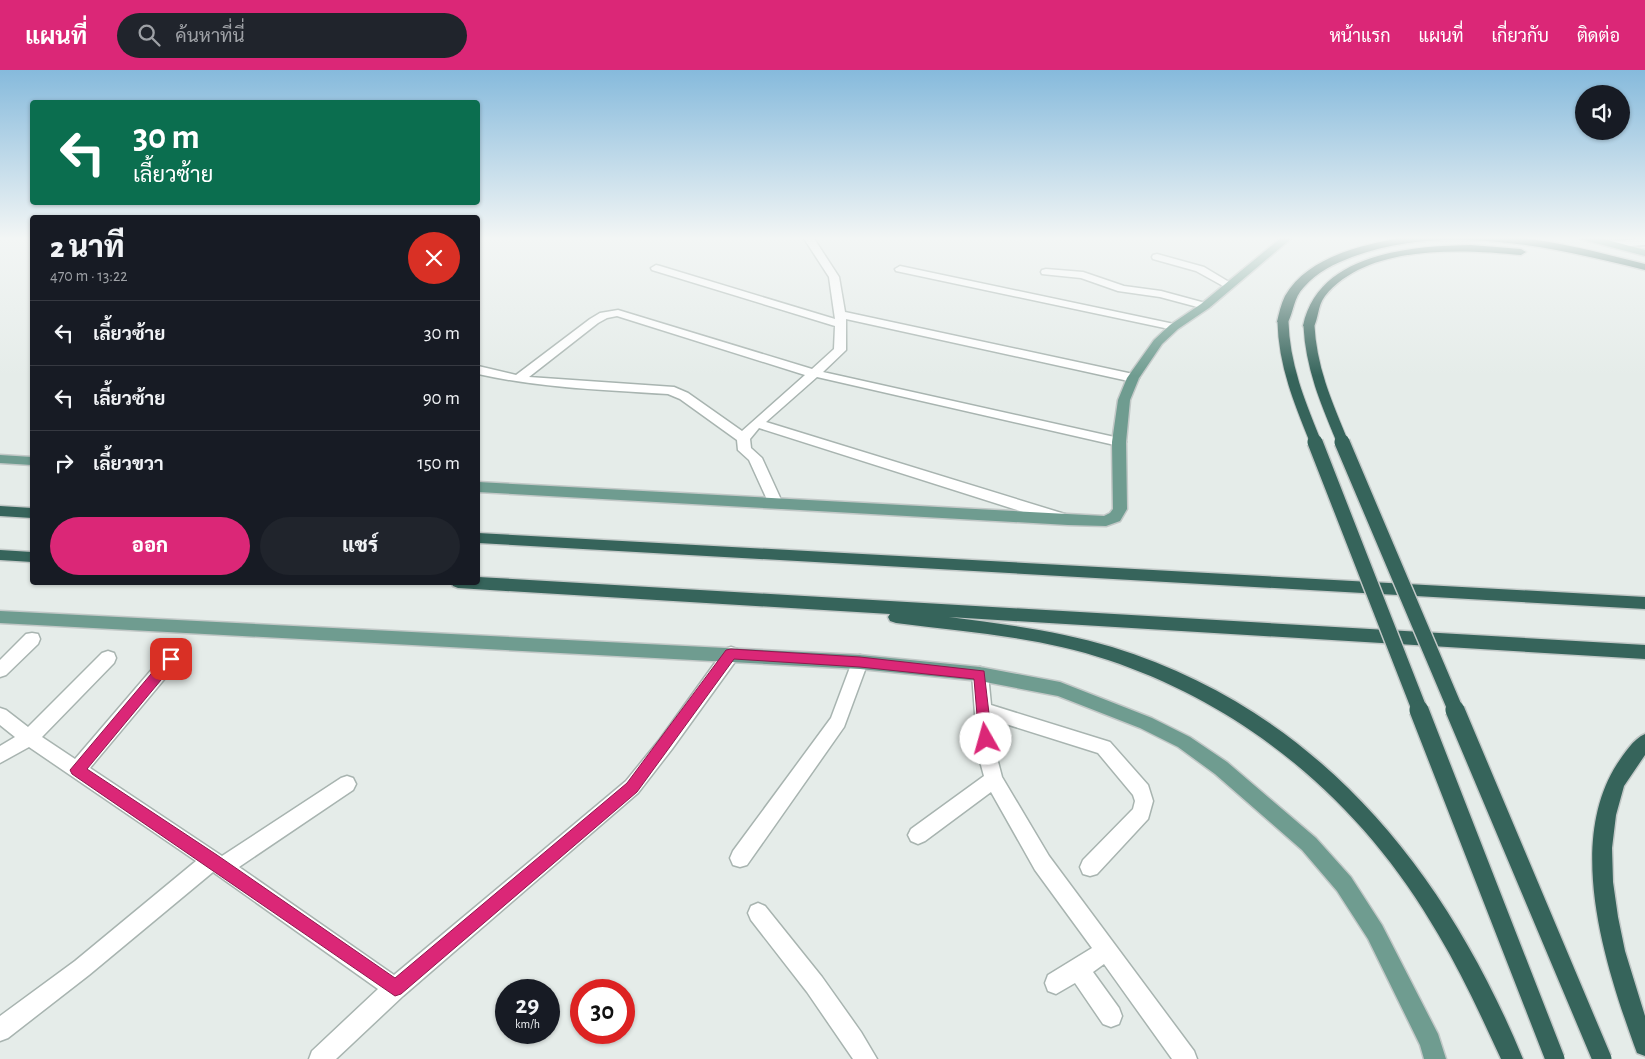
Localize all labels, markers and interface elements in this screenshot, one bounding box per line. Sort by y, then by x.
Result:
search box [117,13,467,58]
icon: search [135,21,163,49]
text: แผนที่ [25,25,87,49]
text: ค้นหาที่นี่ [175,27,245,46]
text: หน้าแรก [1329,28,1391,46]
text: แผนที่ [1419,28,1463,46]
text: เกี่ยวกับ [1491,28,1549,46]
text: ติดต่อ [1577,28,1620,46]
map controls [1575,85,1630,140]
button: sound [1575,85,1630,140]
icon: left [50,120,115,185]
text: 30 m [133,120,200,155]
text: เลี้ยวซ้าย [133,164,213,186]
button: close [408,232,460,284]
text: 2 นาที [50,233,124,263]
text: 470 m · 13:22 [50,268,128,284]
icon: left [50,319,78,347]
text: 30 m [424,324,460,343]
text: เลี้ยวซ้าย [93,325,165,344]
icon: left [50,384,78,412]
text: 90 m [423,389,460,408]
text: เลี้ยวซ้าย [93,390,165,409]
icon: right [50,449,78,477]
text: 150 m [417,454,460,473]
text: เลี้ยวขวา [93,455,164,474]
button: ออก [50,517,250,575]
button: แชร์ [260,517,460,575]
pin [150,638,192,680]
icon: arrive [157,645,185,673]
position arrow [959,712,1011,764]
speed limit sign: 30 [570,979,635,1044]
text: 29 [516,993,539,1018]
text: km/h [515,1018,540,1030]

